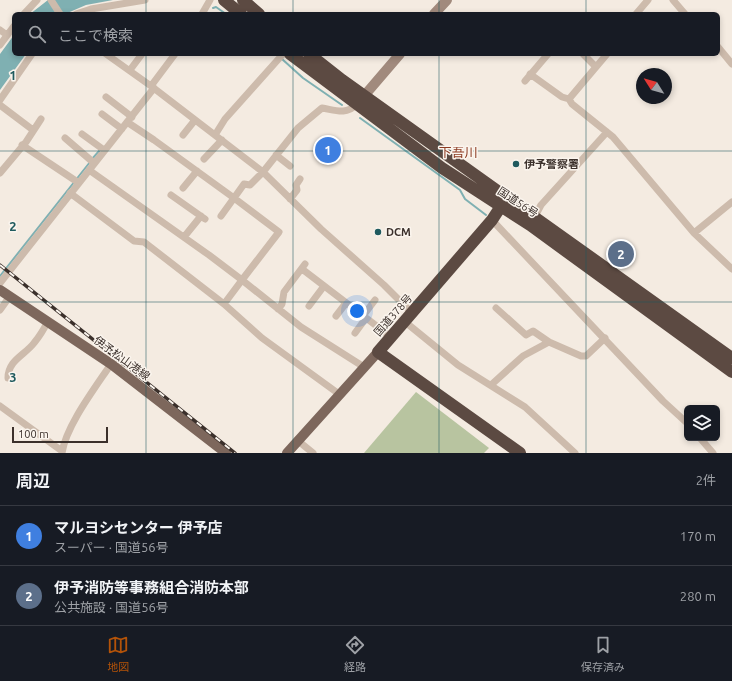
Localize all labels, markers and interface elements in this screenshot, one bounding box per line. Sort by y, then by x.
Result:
search box [12,12,720,56]
icon: search [26,23,48,45]
text: ここで検索 [58,27,133,44]
text: 1 [9,68,17,82]
north arrow [636,68,672,104]
pin: 1 [315,135,341,165]
district label: 下吾川 [438,145,478,159]
place label: 伊予警察署 [524,158,579,170]
marker: 伊予警察署 [511,159,521,169]
street label: 国道56号 [496,185,540,219]
text: 2 [9,219,17,233]
place label: DCM [386,226,411,238]
marker: DCM [373,227,383,237]
pin: 2 [608,239,634,269]
street label: 国道378号 [372,292,414,338]
your location [347,301,367,321]
street label: 伊予松山港線 [92,334,152,382]
text: 3 [9,370,17,384]
map controls [684,405,720,441]
button: layers [684,405,720,441]
scale bar [12,425,108,444]
text: 100 m [18,428,49,440]
text: 周辺 [16,471,50,490]
text: 2件 [696,473,716,487]
text: マルヨシセンター 伊予店 [54,519,223,536]
text: 1 [25,529,33,543]
text: 170 m [680,529,716,543]
text: スーパー · 国道56号 [54,540,169,554]
text: 伊予消防等事務組合消防本部 [54,579,249,596]
text: 2 [25,589,33,603]
text: 280 m [680,589,716,603]
text: 公共施設 · 国道56号 [54,600,169,614]
tab: 地図 [107,634,129,674]
tab: 経路 [344,634,366,674]
tab: 保存済み [581,634,625,674]

